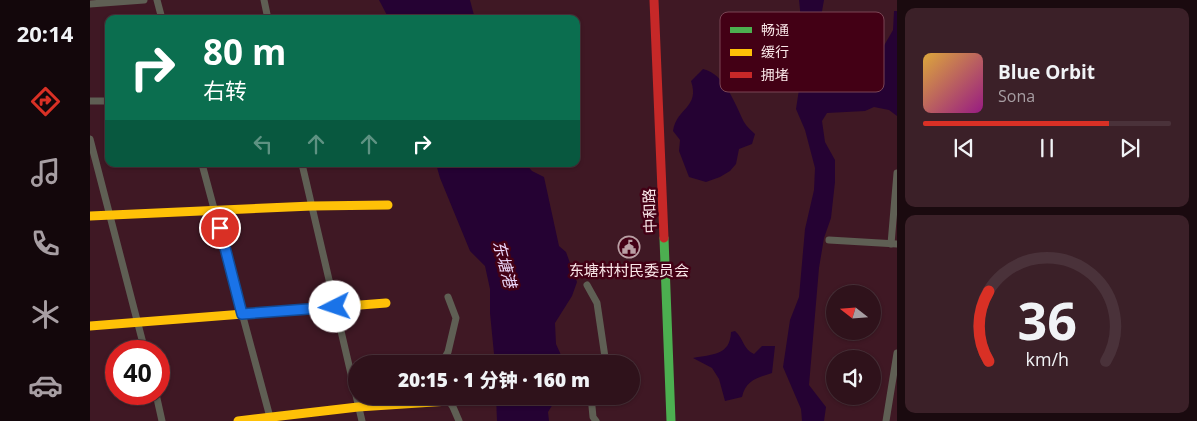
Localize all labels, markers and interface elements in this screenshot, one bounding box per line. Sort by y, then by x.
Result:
legend [720,12,884,92]
text: 20:14 [17,18,73,48]
text: 畅通 [761,20,789,39]
text: 80 m [203,28,286,75]
icon: right [120,35,185,100]
text: 缓行 [761,42,789,61]
text: Blue Orbit [998,59,1095,85]
text: 拥堵 [761,65,789,84]
text: 右转 [203,75,247,105]
icon: directions [28,84,63,119]
text: Sona [998,85,1035,107]
icon: left [249,130,277,158]
icon: ahead [302,130,330,158]
icon: ahead [355,130,383,158]
icon: right [408,130,436,158]
icon: previous [950,134,978,162]
icon: pause [1033,134,1061,162]
icon: next [1116,134,1144,162]
icon: music [28,155,63,190]
street label: 中和路 [638,188,660,234]
pin [199,207,241,249]
icon: arrive [206,214,234,242]
icon: phone [28,226,63,261]
public building icon: 东塘村村民委员会 [617,235,641,259]
water label: 东塘港 [488,238,522,292]
place label: 东塘村村民委员会 [569,260,689,280]
position arrow [308,280,360,332]
text: 36 [1017,284,1077,355]
north arrow [826,285,881,340]
map controls [826,285,881,405]
icon: climate [28,297,63,332]
speed limit sign: 40 [105,340,170,405]
text: km/h [1025,347,1069,371]
button: sound [826,350,881,405]
text: 20:15 · 1 分钟 · 160 m [398,367,590,393]
icon: car [28,368,63,403]

